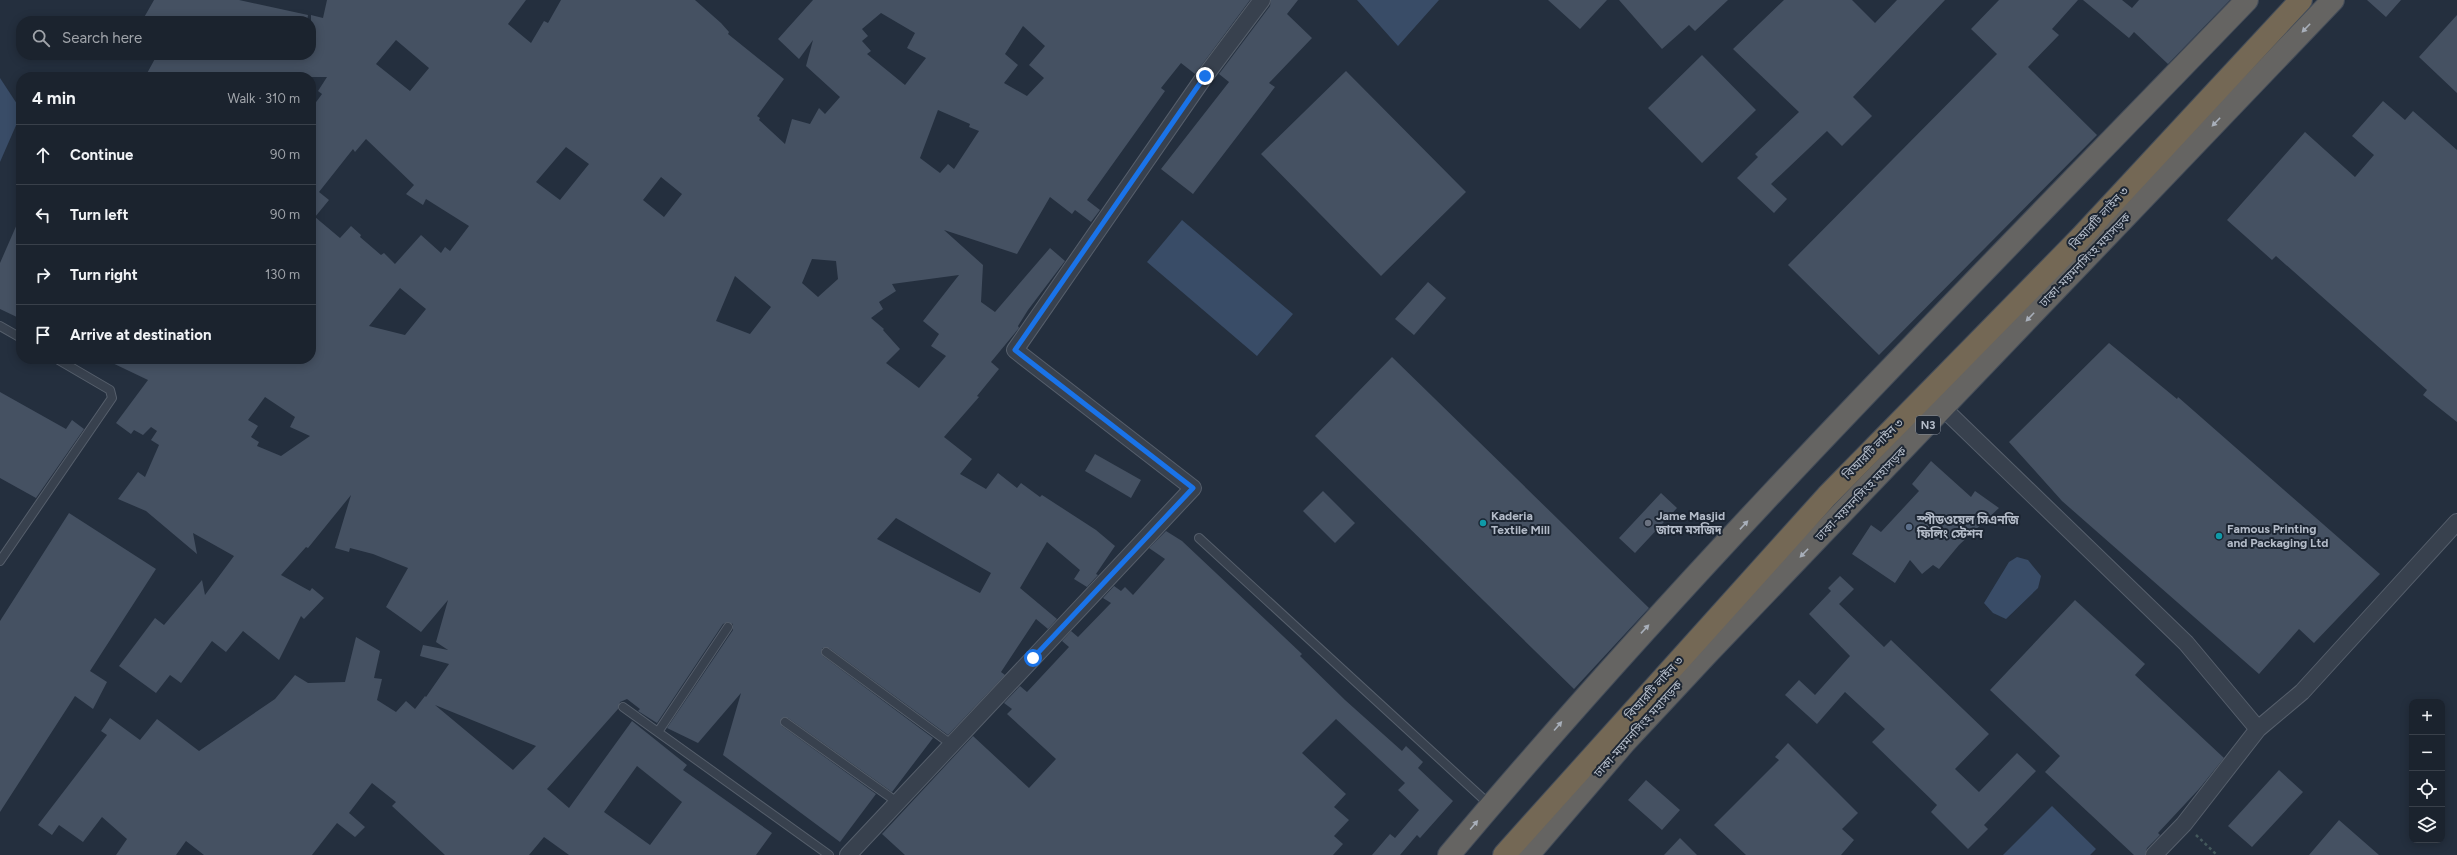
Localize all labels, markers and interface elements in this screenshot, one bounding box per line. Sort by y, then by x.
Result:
search box [16,16,316,60]
one-way arrow [2301,23,2311,33]
icon: search [30,27,52,49]
text: Search here [62,29,142,47]
route end [1196,67,1214,85]
text: 4 min [32,88,76,108]
text: Walk · 310 m [227,91,300,106]
one-way arrow [2212,117,2221,127]
icon: ahead [32,144,54,166]
text: Continue [70,146,133,164]
text: 90 m [270,147,300,162]
street label: বিআরটি লাইন ৩ [2065,183,2131,253]
icon: left [32,204,54,226]
text: Turn left [70,206,128,224]
text: 90 m [270,207,300,222]
street label: ঢাকা-ময়মনসিংহ মহাসড়ক [2035,209,2134,311]
icon: right [32,264,54,286]
text: Turn right [70,266,138,284]
text: 130 m [265,267,300,282]
one-way arrow [2025,312,2035,322]
icon: arrive [32,324,54,346]
text: Arrive at destination [70,326,211,344]
street label: বিআরটি লাইন ৩ [1838,415,1906,483]
road number: N3 [1916,416,1940,434]
street label: ঢাকা-ময়মনসিংহ মহাসড়ক [1811,443,1910,545]
place label: Kaderia Textile Mill [1491,509,1550,537]
place label: Jame Masjid জামে মসজিদ [1655,509,1725,537]
place label: স্পীডওয়েল সিএনজি ফিলিং স্টেশন [1916,512,2019,541]
marker: Kaderia Textile Mill [1478,518,1488,528]
marker: Jame Masjid জামে মসজিদ [1643,518,1653,528]
one-way arrow [1739,520,1748,529]
marker: স্পীডওয়েল সিএনজি ফিলিং স্টেশন [1904,522,1914,532]
place label: Famous Printing and Packaging Ltd [2227,522,2328,550]
marker: Famous Printing and Packaging Ltd [2214,531,2224,541]
one-way arrow [1799,548,1809,558]
one-way arrow [1640,624,1650,634]
route start [1024,649,1042,667]
street label: বিআরটি লাইন ৩ [1621,653,1686,723]
street label: ঢাকা-ময়মনসিংহ মহাসড়ক [1590,677,1685,781]
map controls [2409,699,2445,843]
button: + [2409,699,2445,735]
one-way arrow [1554,721,1563,731]
button: − [2409,735,2445,771]
button: locate [2409,771,2445,807]
button: layers [2409,807,2445,843]
one-way arrow [1470,820,1479,830]

